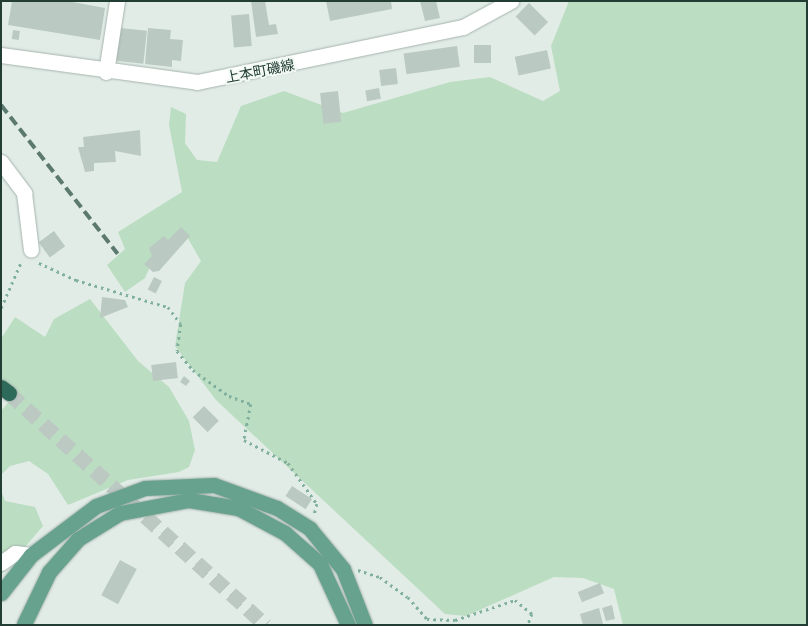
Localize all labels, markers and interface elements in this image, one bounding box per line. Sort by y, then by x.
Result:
street label: 上本町磯線 [224,56,296,86]

